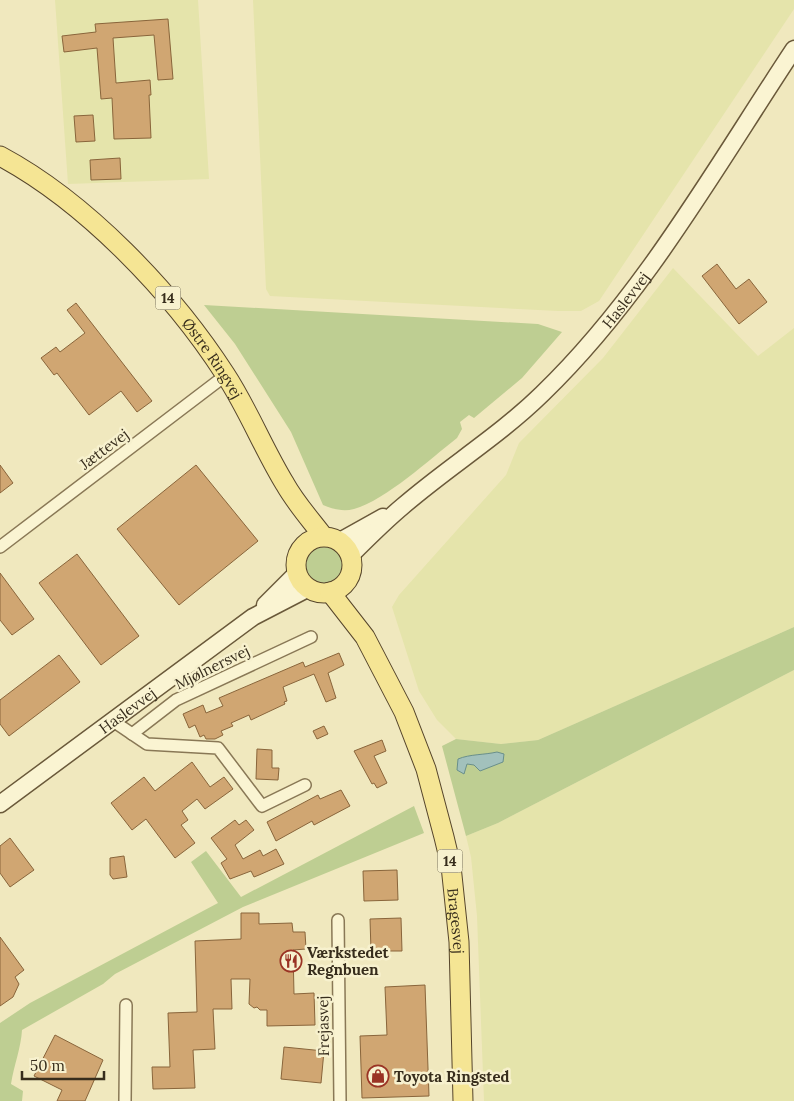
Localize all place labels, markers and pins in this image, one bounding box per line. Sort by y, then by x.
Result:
place label: Værkstedet Regnbuen [307,943,389,979]
restaurant icon: Værkstedet Regnbuen [279,949,303,973]
shop icon: Toyota Ringsted [366,1064,390,1088]
place label: Toyota Ringsted [394,1067,510,1086]

